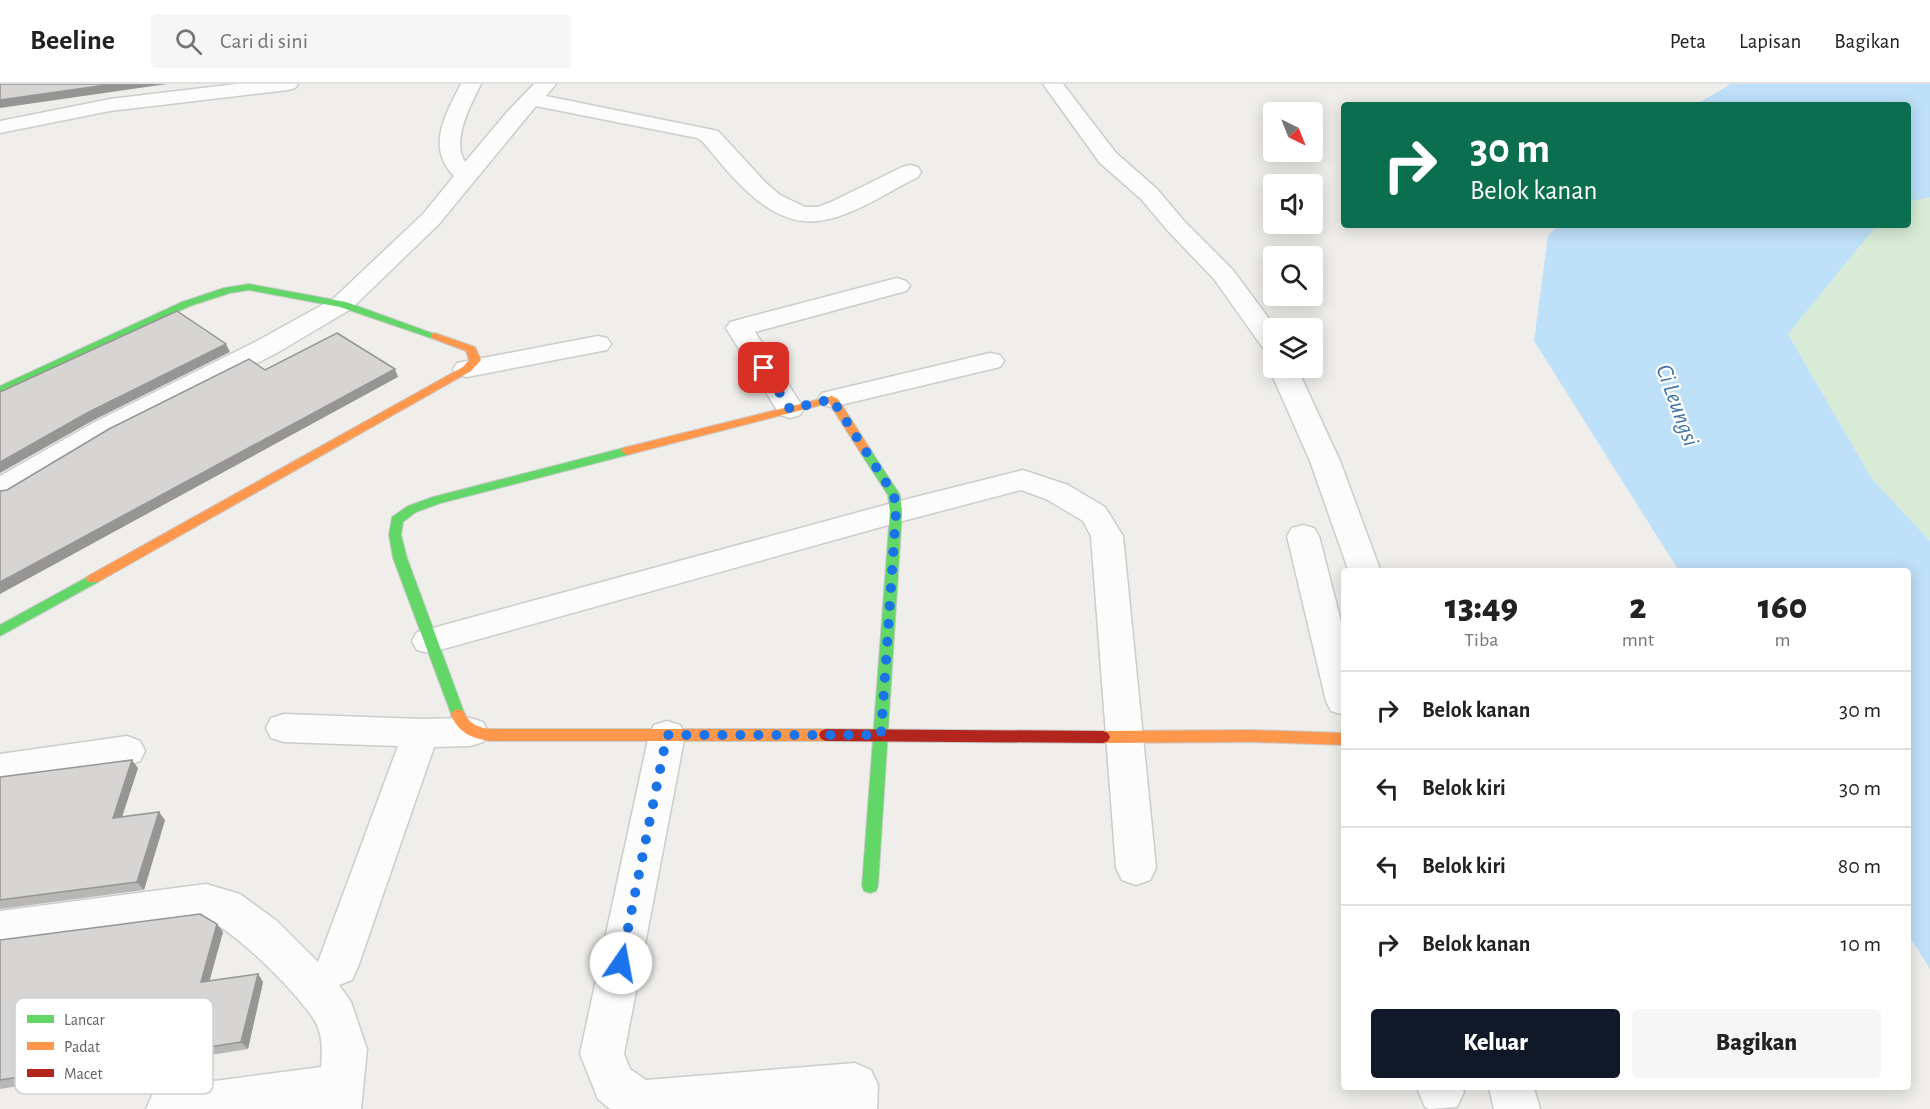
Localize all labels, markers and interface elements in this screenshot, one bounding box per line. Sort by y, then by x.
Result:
search box [151,14,571,68]
icon: search [172,25,205,58]
text: Beeline [30,27,115,55]
text: Cari di sini [220,30,308,52]
text: Peta [1670,31,1706,52]
text: Lapisan [1739,31,1801,52]
text: Bagikan [1834,31,1900,52]
north arrow [1263,102,1323,162]
map controls [1263,102,1323,378]
icon: right [1371,126,1449,204]
text: 30 m [1470,128,1550,170]
button: sound [1263,174,1323,234]
text: Belok kanan [1470,177,1597,204]
button: search [1263,246,1323,306]
button: layers [1263,318,1323,378]
pin [738,342,789,393]
icon: arrive [747,351,780,384]
water label: Ci Leungsi [1651,361,1703,449]
text: 13:49 [1445,589,1518,625]
text: 2 [1629,589,1647,625]
text: 160 [1758,589,1807,625]
text: Tiba [1464,630,1498,650]
text: mnt [1622,630,1654,650]
text: m [1775,630,1791,650]
icon: right [1371,694,1404,727]
text: Belok kanan [1422,699,1530,721]
text: 30 m [1839,699,1881,721]
icon: left [1371,772,1404,805]
text: Belok kiri [1422,777,1506,799]
text: 30 m [1839,777,1881,799]
icon: left [1371,850,1404,883]
text: Belok kiri [1422,855,1506,877]
text: 80 m [1838,855,1881,877]
icon: right [1371,928,1404,961]
position arrow [589,931,653,995]
text: Belok kanan [1422,933,1530,955]
text: 10 m [1841,933,1881,955]
legend [15,998,213,1094]
button: Keluar [1371,1009,1620,1078]
button: Bagikan [1632,1009,1881,1078]
text: Lancar [64,1012,105,1028]
text: Padat [64,1039,100,1055]
text: Macet [64,1066,102,1082]

